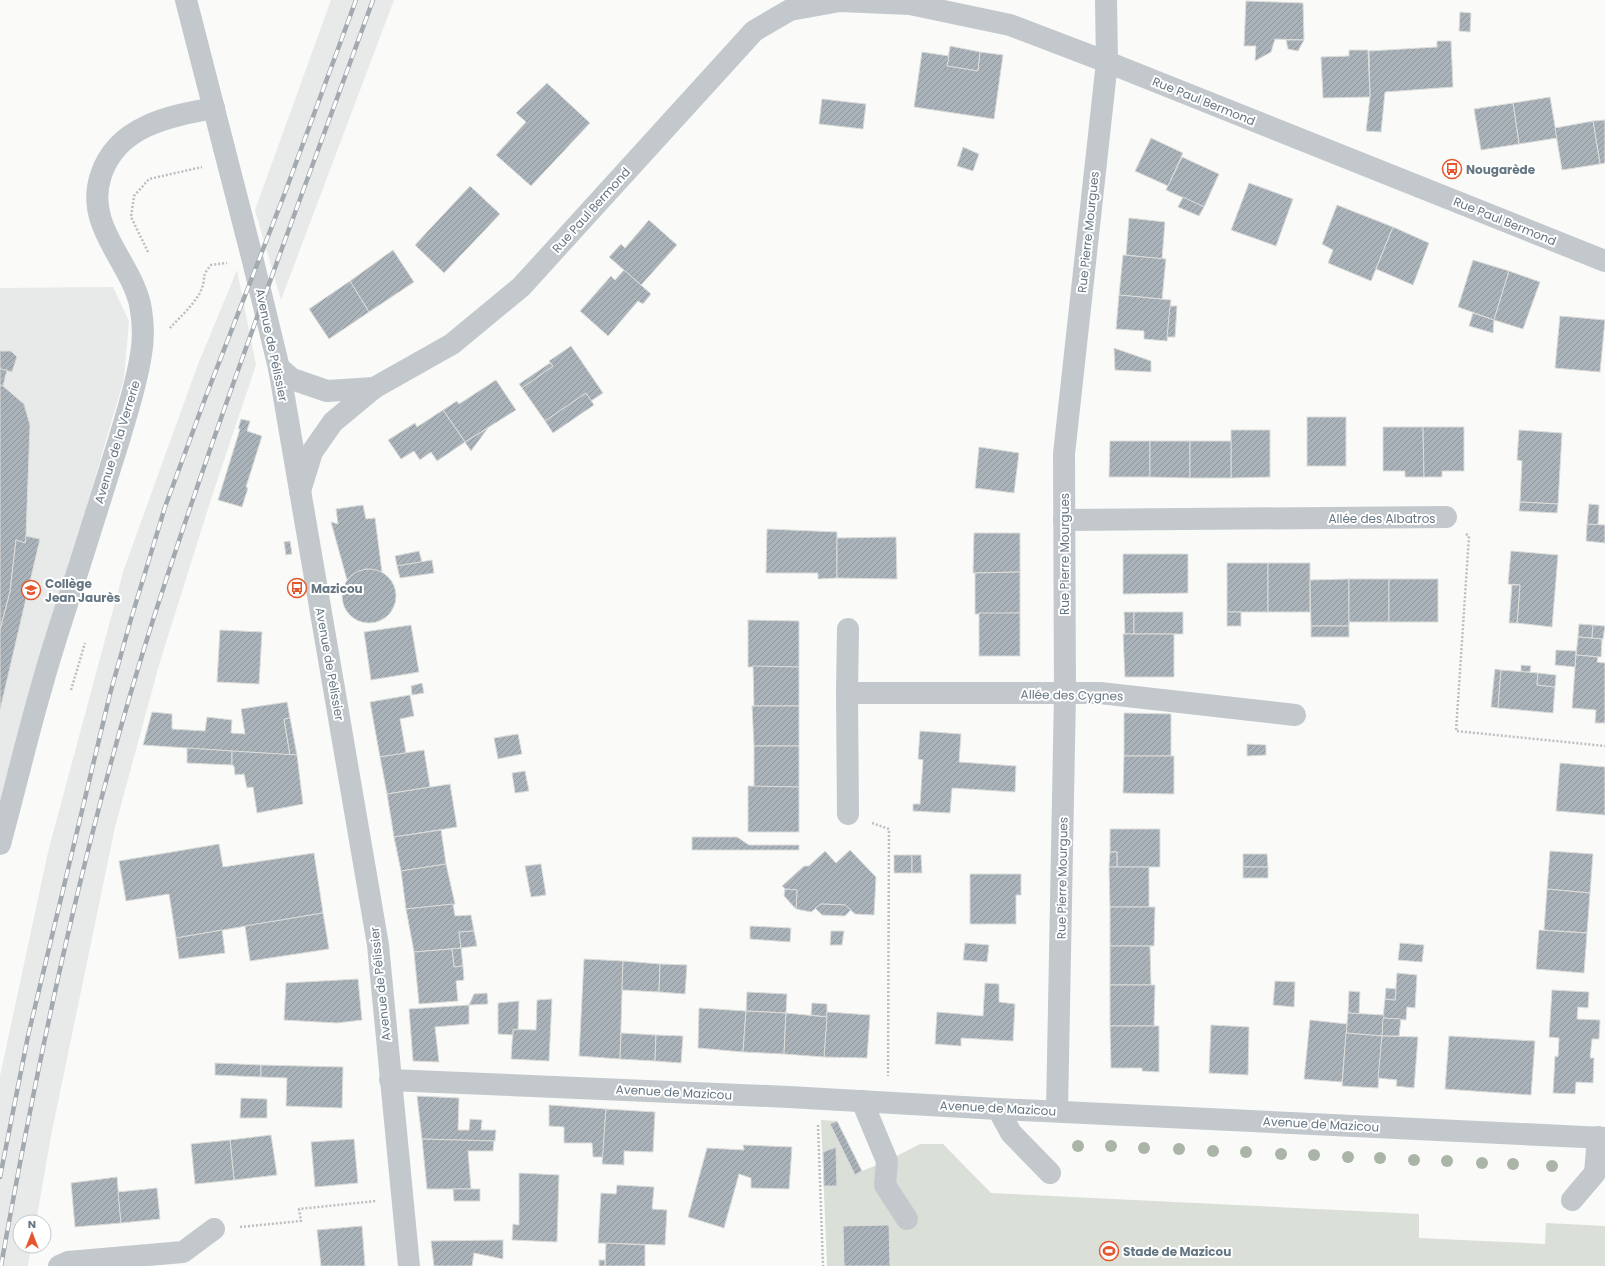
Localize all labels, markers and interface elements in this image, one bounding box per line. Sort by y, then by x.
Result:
street label: Rue Paul Bermond [1150,73,1258,129]
bus stop icon: Nougarède [1441,158,1463,180]
place label: Nougarède [1466,161,1536,178]
street label: Rue Paul Bermond [548,164,634,256]
street label: Rue Pierre Mourgues [1073,170,1103,294]
street label: Rue Paul Bermond [1451,193,1559,249]
street label: Avenue de Pélissier [252,287,292,403]
street label: Avenue de la Verrerie [90,378,144,506]
street label: Rue Pierre Mourgues [1056,493,1073,615]
street label: Allée des Albatros [1328,510,1436,527]
place label: Collège Jean Jaurès [45,575,121,606]
bus stop icon: Mazicou [286,577,308,599]
school or university icon: Collège Jean Jaurès [20,579,42,601]
place label: Mazicou [311,580,363,597]
street label: Avenue de Pélissier [312,606,348,722]
street label: Allée des Cygnes [1021,686,1123,704]
street label: Rue Pierre Mourgues [1052,817,1072,939]
street label: Avenue de Pélissier [365,926,394,1042]
street label: Avenue de Mazicou [615,1080,733,1104]
street label: Avenue de Mazicou [939,1096,1057,1120]
street label: Avenue de Mazicou [1262,1112,1380,1136]
north arrow [12,1214,52,1254]
text: N [28,1216,36,1232]
sports icon: Stade de Mazicou [1098,1240,1120,1262]
place label: Stade de Mazicou [1123,1243,1231,1260]

